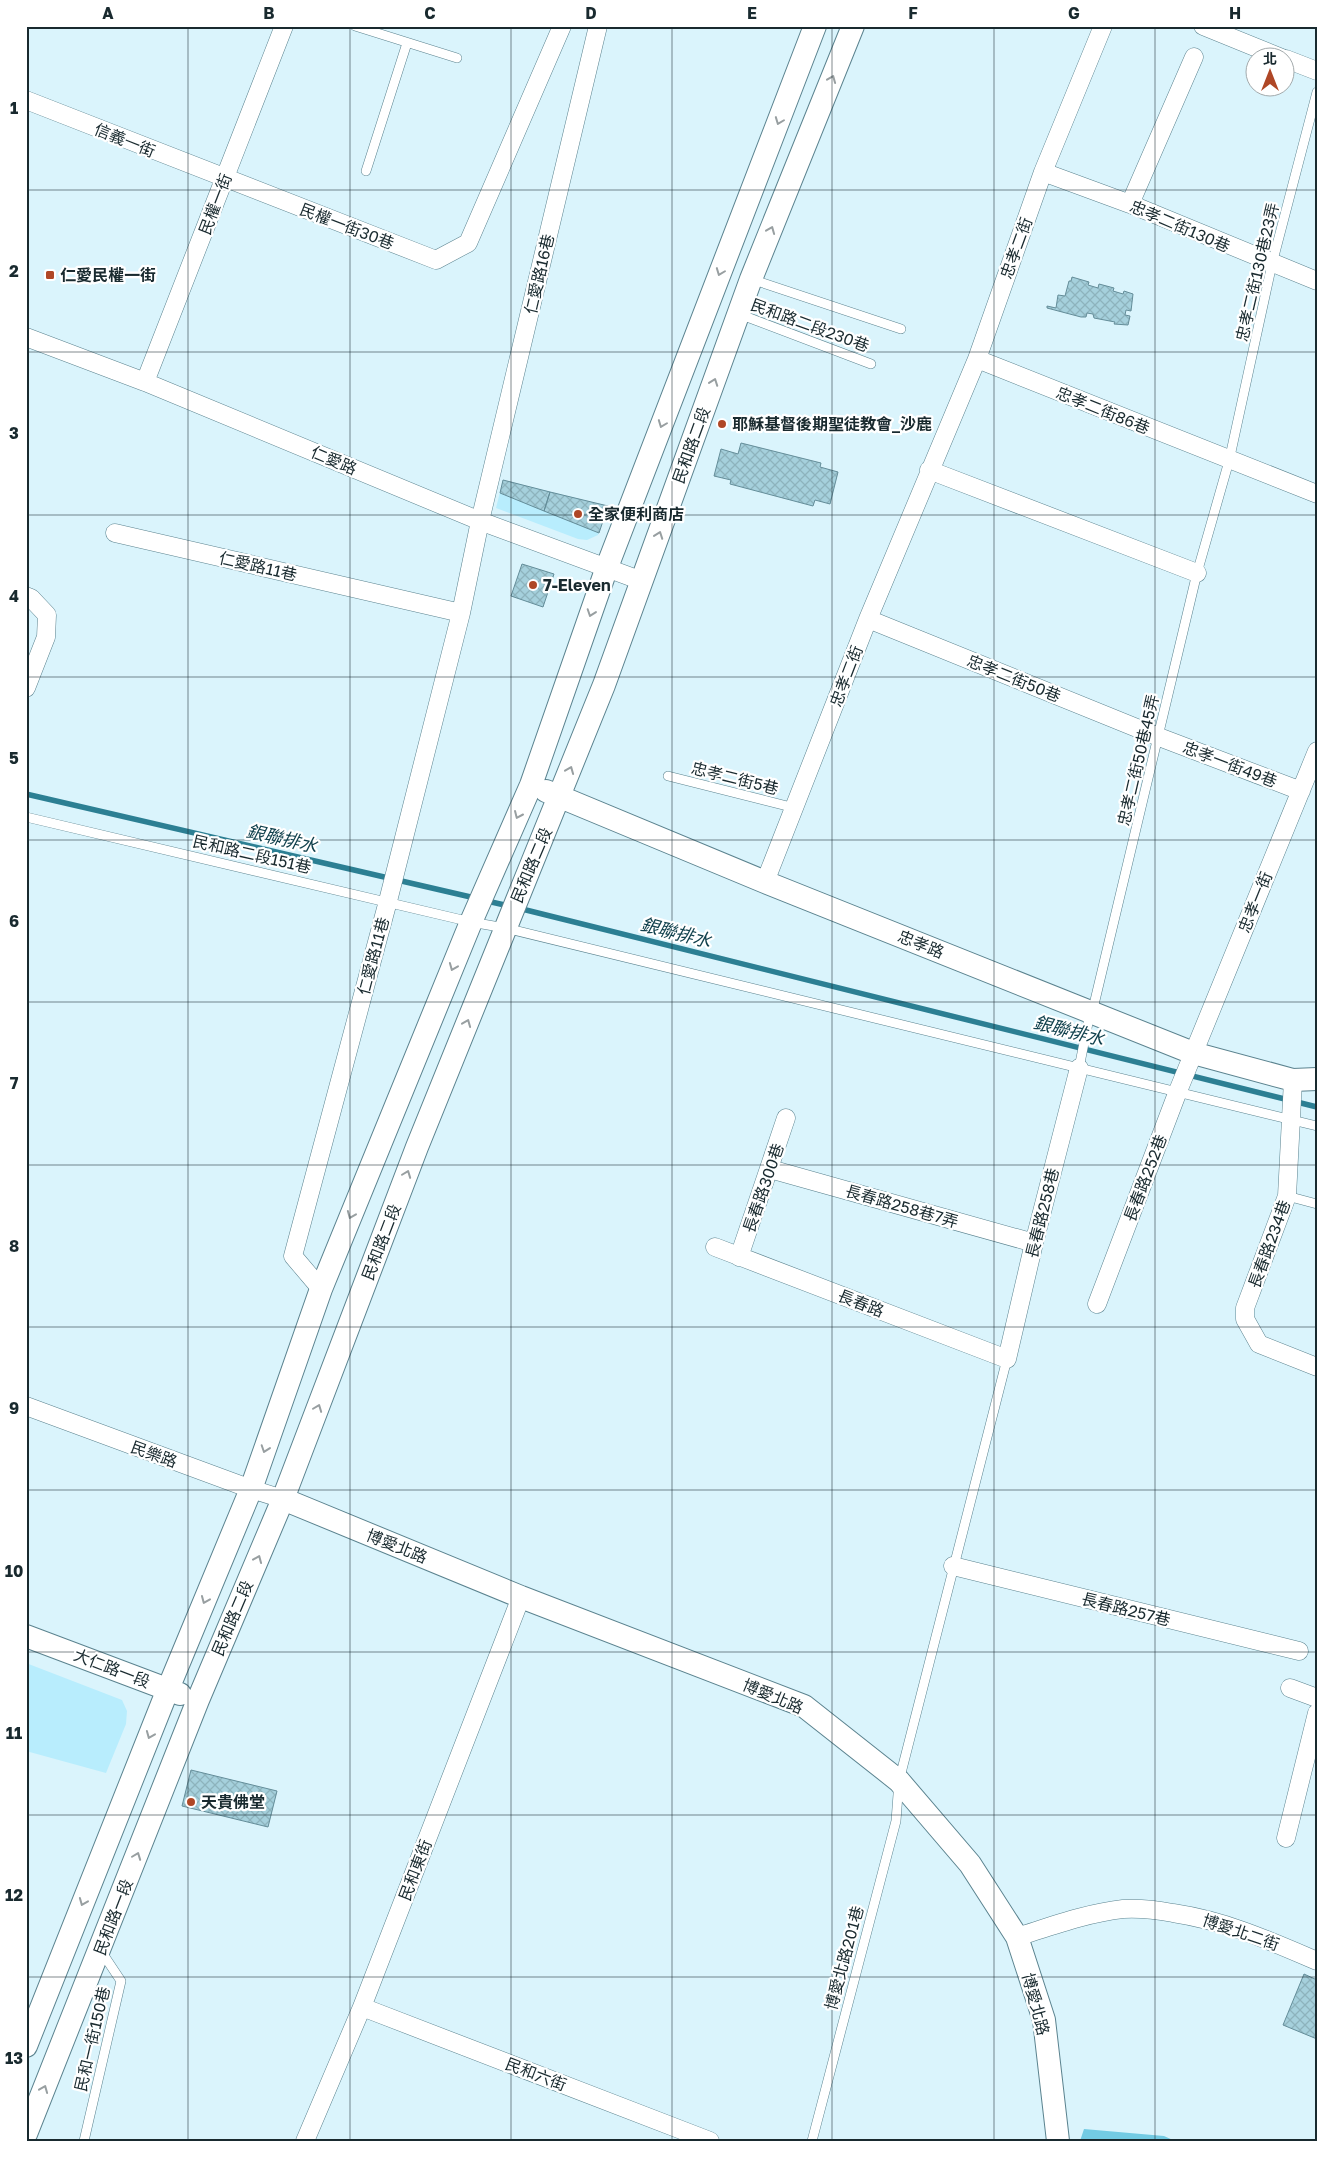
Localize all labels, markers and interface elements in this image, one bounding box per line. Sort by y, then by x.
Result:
text: A [102,3,114,23]
text: B [263,3,275,23]
text: C [424,3,436,23]
text: D [585,3,597,23]
text: E [747,3,757,23]
text: F [908,3,918,23]
text: G [1068,3,1080,23]
text: H [1229,3,1241,23]
north arrow [1246,48,1296,98]
text: 北 [1263,50,1277,67]
one-way arrow [826,76,836,84]
text: 1 [10,98,18,118]
one-way arrow [774,116,785,125]
street label: 信義一街 [92,119,158,161]
street label: 民權一街 [194,171,236,237]
street label: 忠孝二街130巷 [1127,196,1233,256]
street label: 民權一街30巷 [297,199,397,253]
street label: 忠孝二街130巷23弄 [1231,201,1283,343]
street label: 忠孝二街 [996,215,1036,281]
one-way arrow [764,226,775,235]
street label: 仁愛路16巷 [520,232,558,316]
text: 2 [9,261,19,281]
place label: 仁愛民權一街 [60,265,156,285]
one-way arrow [716,268,726,276]
marker: 仁愛民權一街 [44,269,56,281]
street label: 民和路二段230巷 [748,294,872,356]
one-way arrow [708,378,718,387]
street label: 忠孝二街86巷 [1053,382,1153,438]
street label: 民和路二段 [668,404,714,486]
place label: 耶穌基督後期聖徒教會_沙鹿 [732,414,932,434]
marker: 耶穌基督後期聖徒教會_沙鹿 [716,418,728,430]
one-way arrow [658,419,668,428]
text: 3 [9,423,19,443]
street label: 仁愛路 [308,441,360,479]
place label: 全家便利商店 [588,504,684,524]
marker: 全家便利商店 [572,508,584,520]
one-way arrow [653,531,663,540]
street label: 仁愛路11巷 [217,547,299,585]
place label: 7-Eleven [543,575,611,595]
marker: 7-Eleven [527,579,539,591]
text: 4 [9,586,19,606]
one-way arrow [587,608,597,617]
street label: 忠孝二街 [825,643,867,709]
street label: 忠孝二街50巷 [964,650,1064,706]
street label: 忠孝二街50巷45弄 [1113,692,1163,828]
street label: 忠孝一街49巷 [1180,737,1280,791]
text: 5 [9,748,19,768]
street label: 忠孝二街5巷 [689,757,781,799]
one-way arrow [564,766,574,775]
one-way arrow [514,810,525,819]
water label: 銀聯排水 [244,819,321,857]
street label: 民和路二段 [506,824,556,906]
street label: 民和路二段151巷 [191,831,313,877]
street label: 忠孝一街 [1234,869,1276,935]
text: 6 [9,911,19,931]
water label: 銀聯排水 [638,913,715,952]
street label: 仁愛路11巷 [353,915,393,997]
street label: 忠孝路 [895,926,947,962]
one-way arrow [449,962,459,971]
water label: 銀聯排水 [1031,1011,1108,1050]
one-way arrow [461,1019,471,1028]
text: 7 [10,1073,19,1093]
street label: 長春路252巷 [1119,1132,1171,1224]
street label: 長春路300巷 [738,1141,788,1235]
street label: 長春路258巷 [1021,1166,1063,1260]
one-way arrow [401,1171,411,1179]
street label: 長春路258巷7弄 [843,1180,961,1232]
street label: 長春路234巷 [1244,1197,1294,1291]
street label: 民和路二段 [357,1201,405,1283]
one-way arrow [347,1210,358,1219]
text: 8 [9,1236,19,1256]
street label: 長春路 [835,1285,887,1321]
text: 9 [9,1398,19,1418]
one-way arrow [312,1404,322,1413]
street label: 民樂路 [128,1436,180,1472]
one-way arrow [261,1444,271,1453]
street label: 博愛北路 [364,1525,430,1567]
one-way arrow [251,1555,262,1564]
text: 10 [5,1561,23,1581]
street label: 民和路二段 [207,1577,257,1659]
street label: 長春路257巷 [1079,1588,1173,1630]
one-way arrow [201,1595,211,1604]
street label: 大仁路一段 [71,1644,153,1692]
street label: 博愛北路 [740,1674,806,1718]
text: 11 [6,1723,22,1743]
one-way arrow [146,1730,156,1739]
place label: 天貴佛堂 [201,1792,265,1812]
marker: 天貴佛堂 [185,1796,197,1808]
street label: 民和東街 [394,1837,436,1903]
one-way arrow [131,1852,141,1861]
street label: 民和路一段 [89,1876,137,1958]
text: 12 [5,1885,23,1905]
one-way arrow [79,1897,90,1906]
street label: 博愛北路201巷 [820,1904,868,2012]
street label: 博愛北二街 [1200,1910,1282,1954]
street label: 博愛北路 [1018,1970,1054,2038]
street label: 民和一街150巷 [70,1985,114,2093]
text: 13 [5,2048,23,2068]
street label: 民和六街 [503,2053,569,2095]
one-way arrow [39,2085,49,2093]

